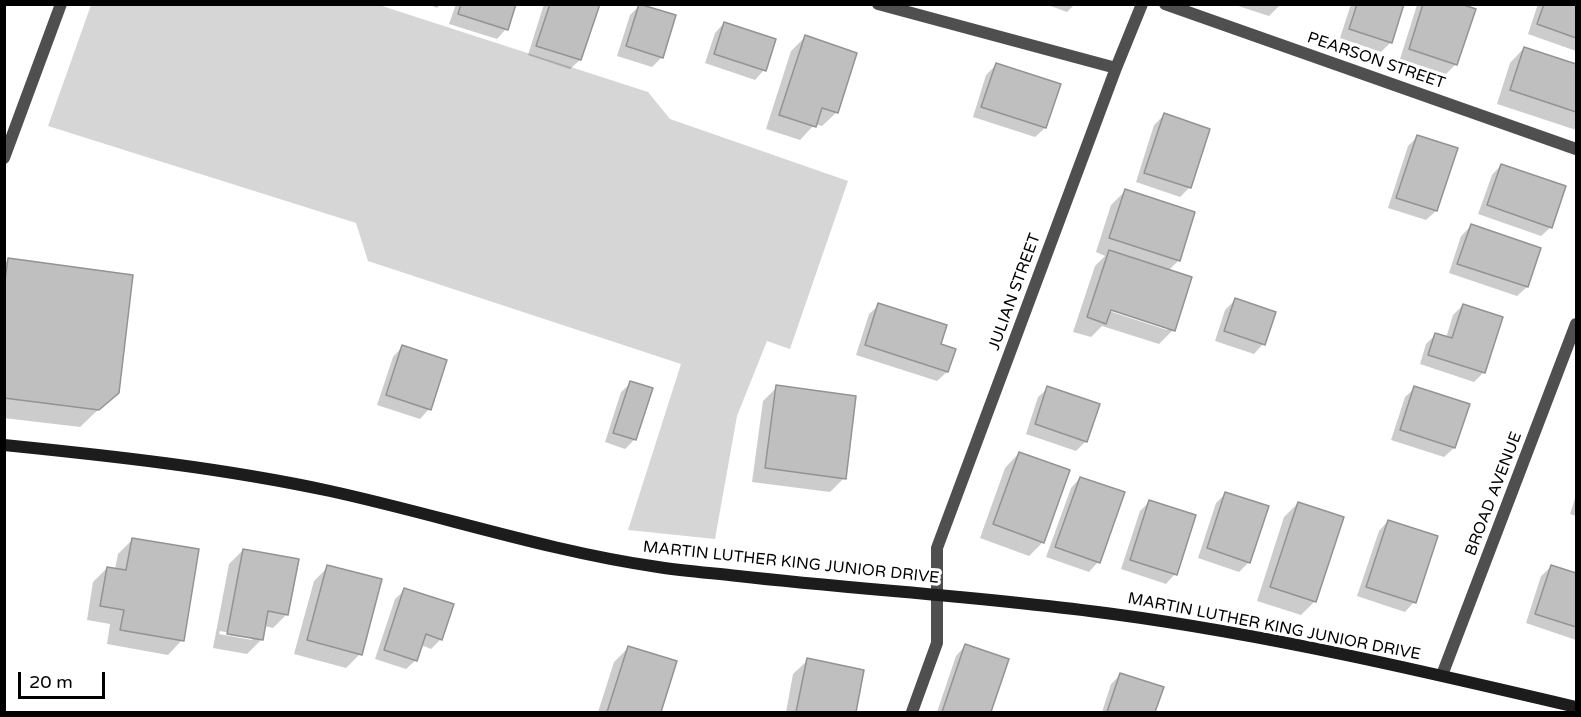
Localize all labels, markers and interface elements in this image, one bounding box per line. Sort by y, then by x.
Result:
street label: PEARSON STREET [1304,28,1448,94]
street label: JULIAN STREET [985,231,1045,353]
street label: BROAD AVENUE [1462,429,1526,559]
street label: MARTIN LUTHER KING JUNIOR DRIVE [642,538,940,588]
street label: MARTIN LUTHER KING JUNIOR DRIVE [1126,589,1422,665]
scale bar [21,660,108,698]
text: 20 m [29,671,73,693]

